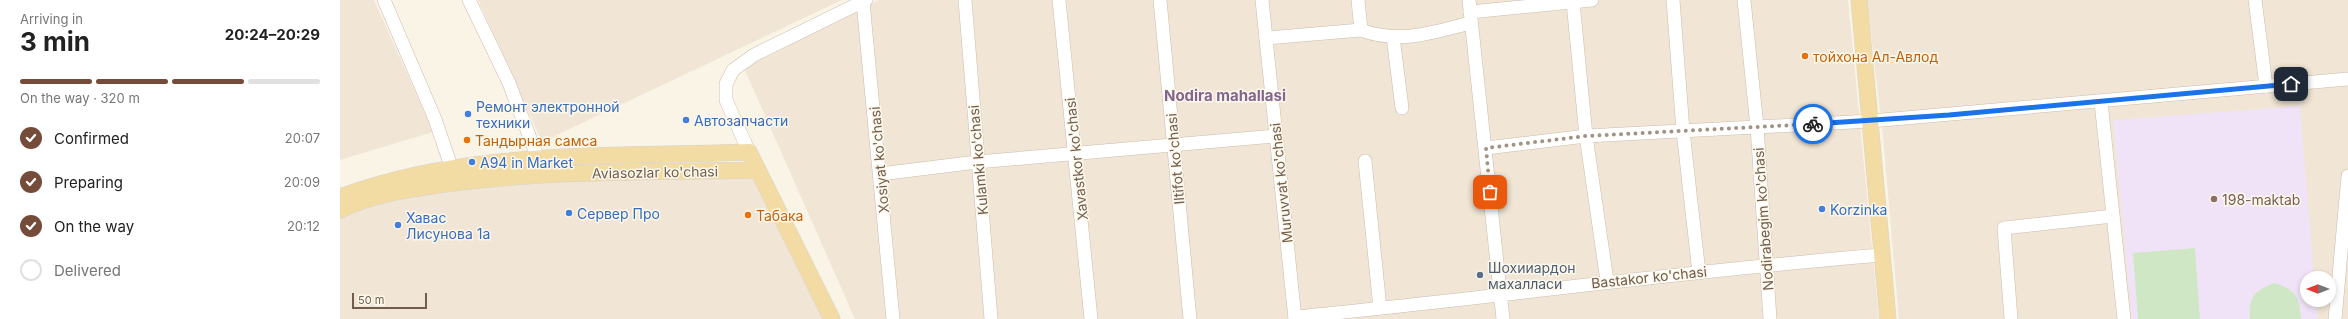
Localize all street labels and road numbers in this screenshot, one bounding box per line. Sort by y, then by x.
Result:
street label: Xavastkor ko'chasi [1061,97,1091,221]
street label: Kulamki ko'chasi [965,104,991,216]
street label: Xosiyat ko'chasi [866,106,892,214]
street label: Iltifot ko'chasi [1163,113,1187,205]
street label: Muruvvat ko'chasi [1266,122,1296,244]
street label: Nodirabegim ko'chasi [1750,147,1776,291]
street label: Aviasozlar ko'chasi [592,162,718,182]
street label: Bastakor ko'chasi [1590,262,1708,292]

